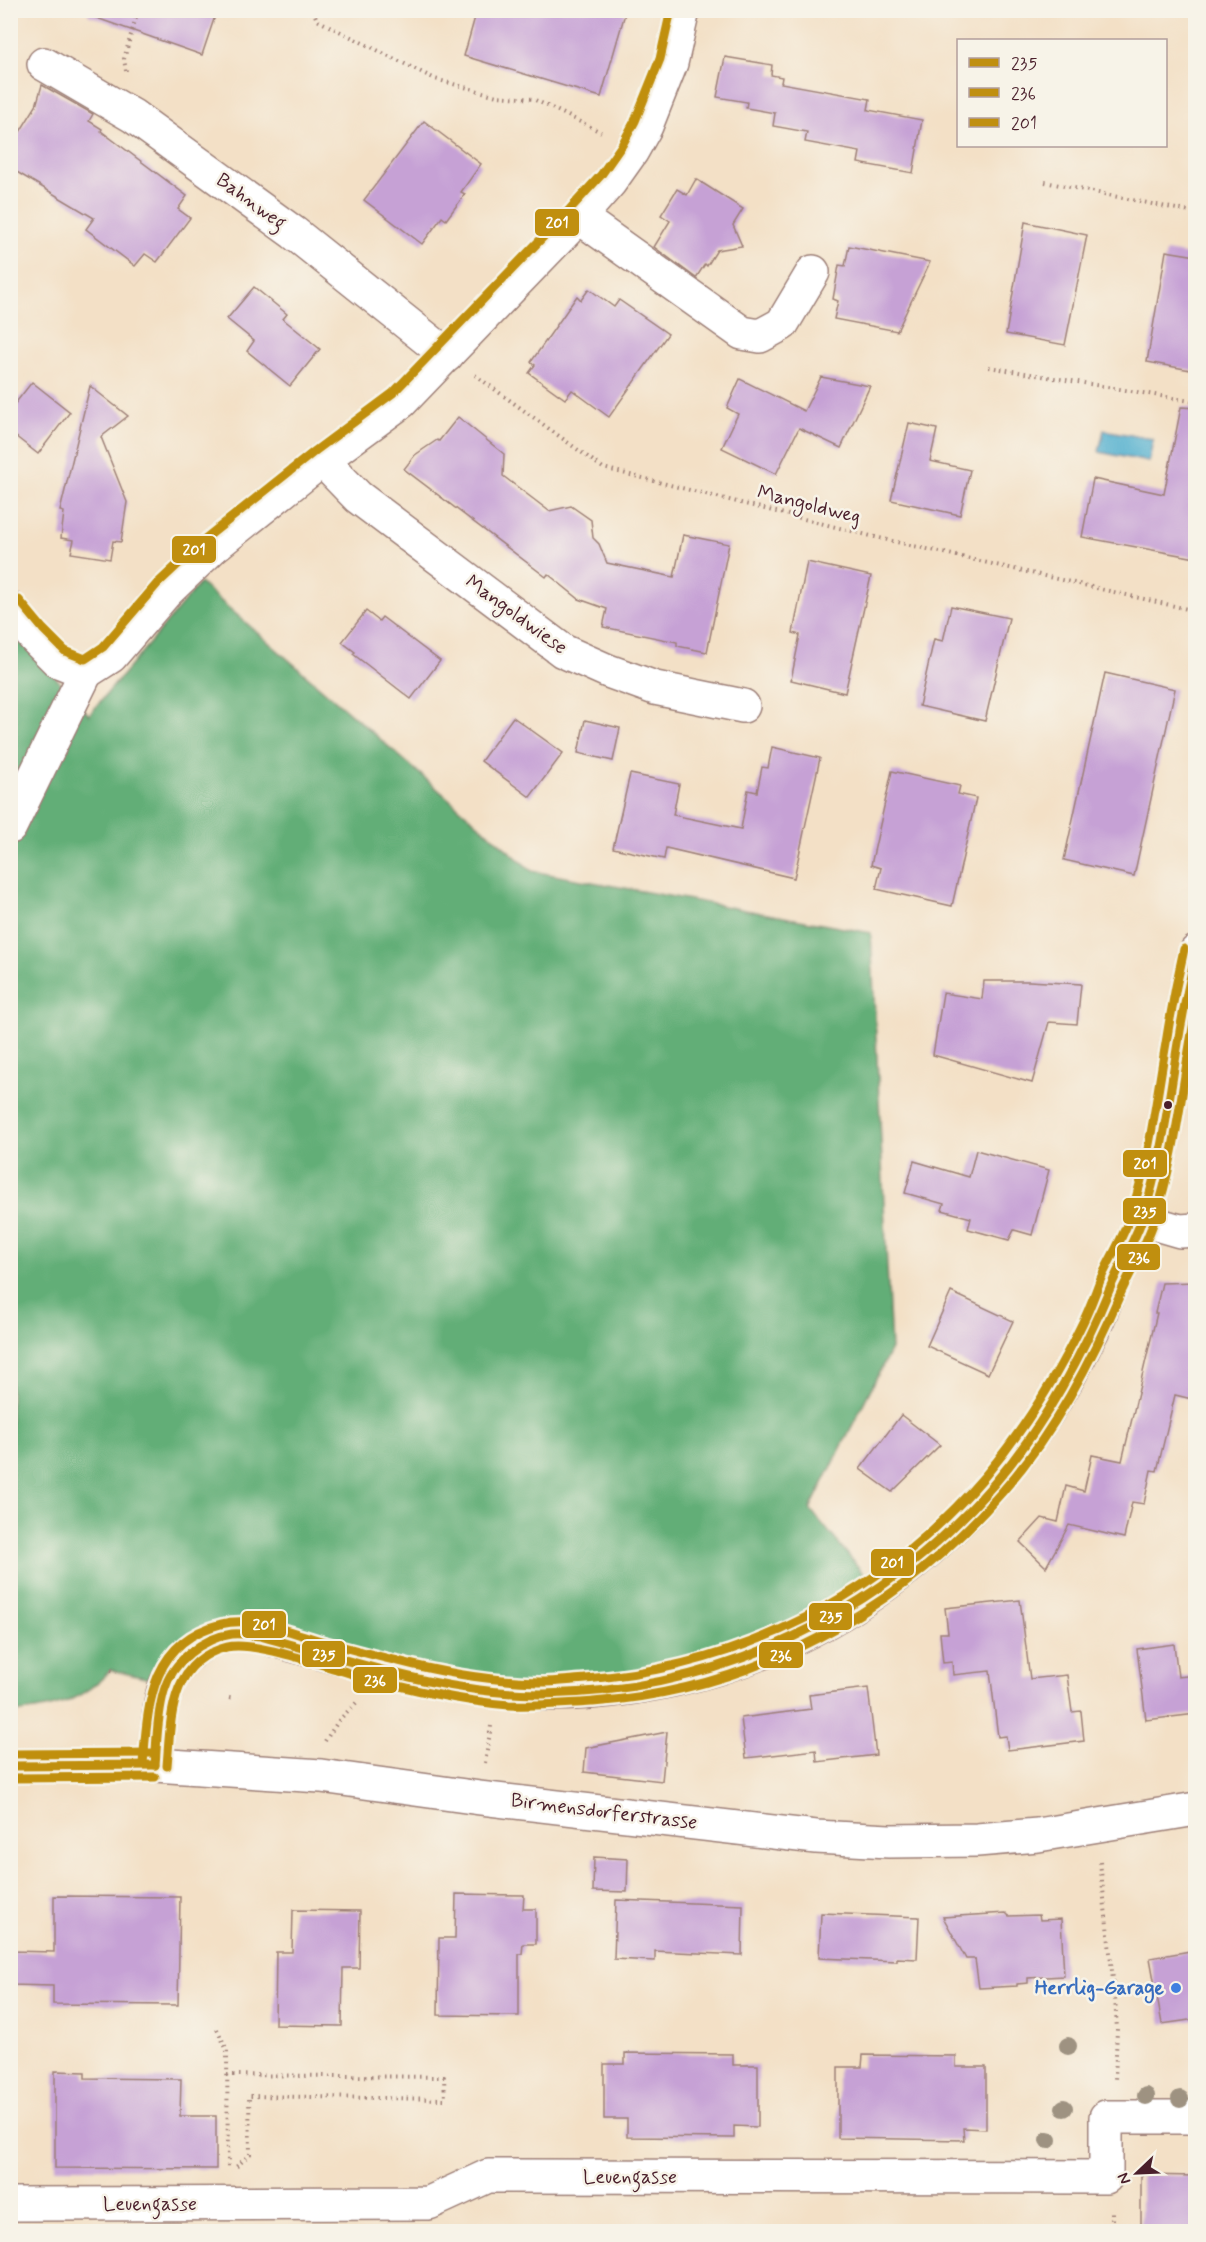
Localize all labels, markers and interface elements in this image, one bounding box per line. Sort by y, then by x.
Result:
legend [957,39,1167,147]
text: 235 [1011,52,1037,76]
text: 236 [1011,82,1036,106]
text: 201 [1011,112,1037,136]
street label: Bahnweg [209,167,292,238]
line badge: 201 [534,208,580,237]
text: 201 [545,213,569,234]
street label: Mangoldweg [754,479,864,532]
line badge: 201 [171,535,217,564]
text: 201 [182,540,206,561]
street label: Mangoldwiese [459,569,572,662]
unlabelled marker [1162,1099,1174,1111]
line badge: 201 [1122,1149,1168,1178]
text: 201 [1133,1154,1157,1175]
line badge: 235 [1122,1197,1167,1225]
text: 235 [1133,1202,1157,1223]
line badge: 236 [1116,1243,1161,1271]
text: 236 [1128,1248,1151,1269]
line badge: 201 [870,1548,915,1577]
text: 201 [880,1553,904,1574]
line badge: 235 [808,1602,853,1631]
text: 235 [819,1607,843,1628]
line badge: 201 [241,1610,287,1639]
text: 201 [252,1615,276,1636]
line badge: 235 [301,1640,346,1668]
line badge: 236 [758,1641,804,1669]
text: 235 [312,1645,336,1666]
text: 236 [770,1646,793,1667]
line badge: 236 [352,1666,398,1694]
text: 236 [364,1671,387,1692]
street label: Birmensdorferstrasse [509,1787,699,1837]
place label: Herrlig-Garage [1035,1975,1165,2004]
marker: Herrlig-Garage [1169,1981,1183,1995]
north arrow [1107,2143,1167,2203]
street label: Leuengasse [583,2164,677,2193]
text: N [1113,2169,1136,2187]
street label: Leuengasse [103,2191,197,2220]

